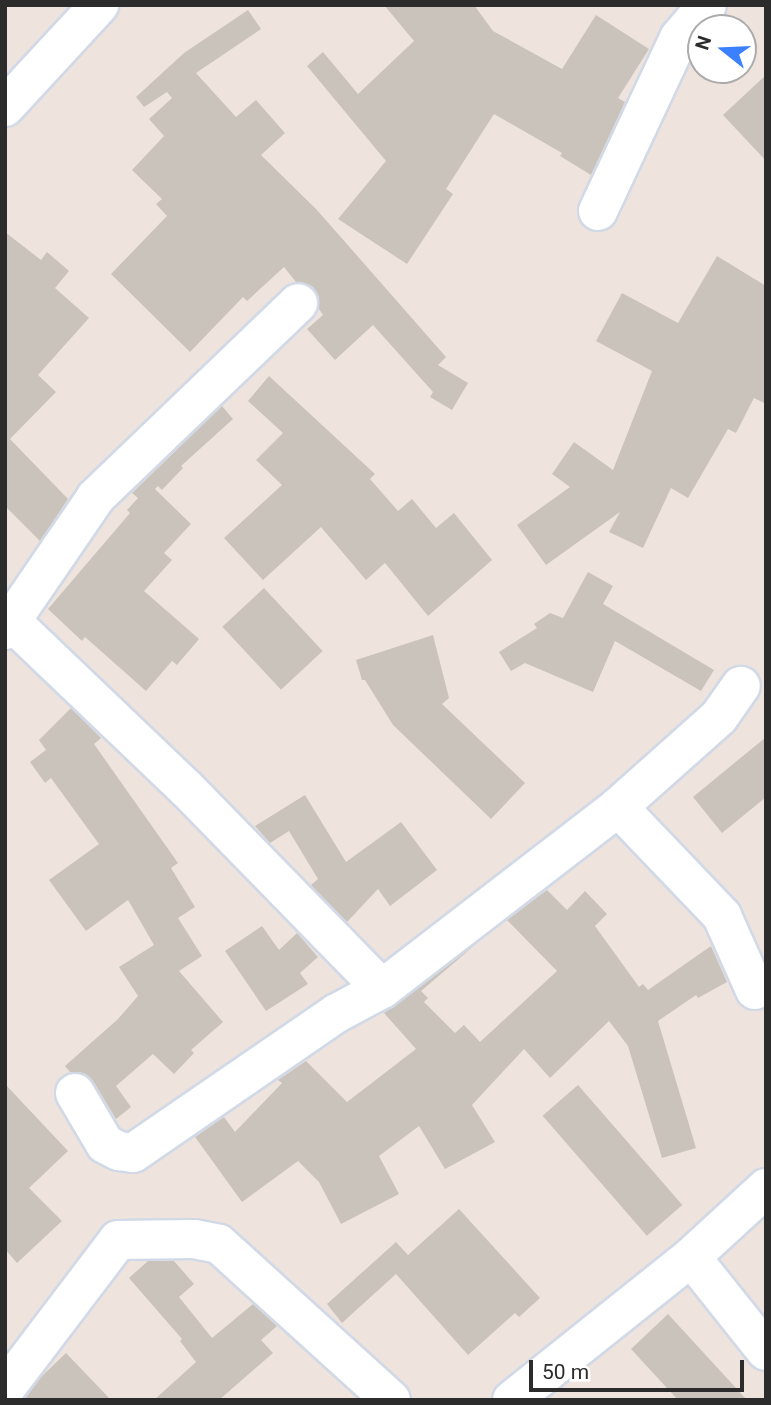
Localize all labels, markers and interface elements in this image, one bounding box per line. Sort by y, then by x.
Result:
north arrow [687,14,757,84]
text: N [690,33,716,53]
scale bar [533,1346,748,1390]
text: 50 m [542,1360,589,1384]

